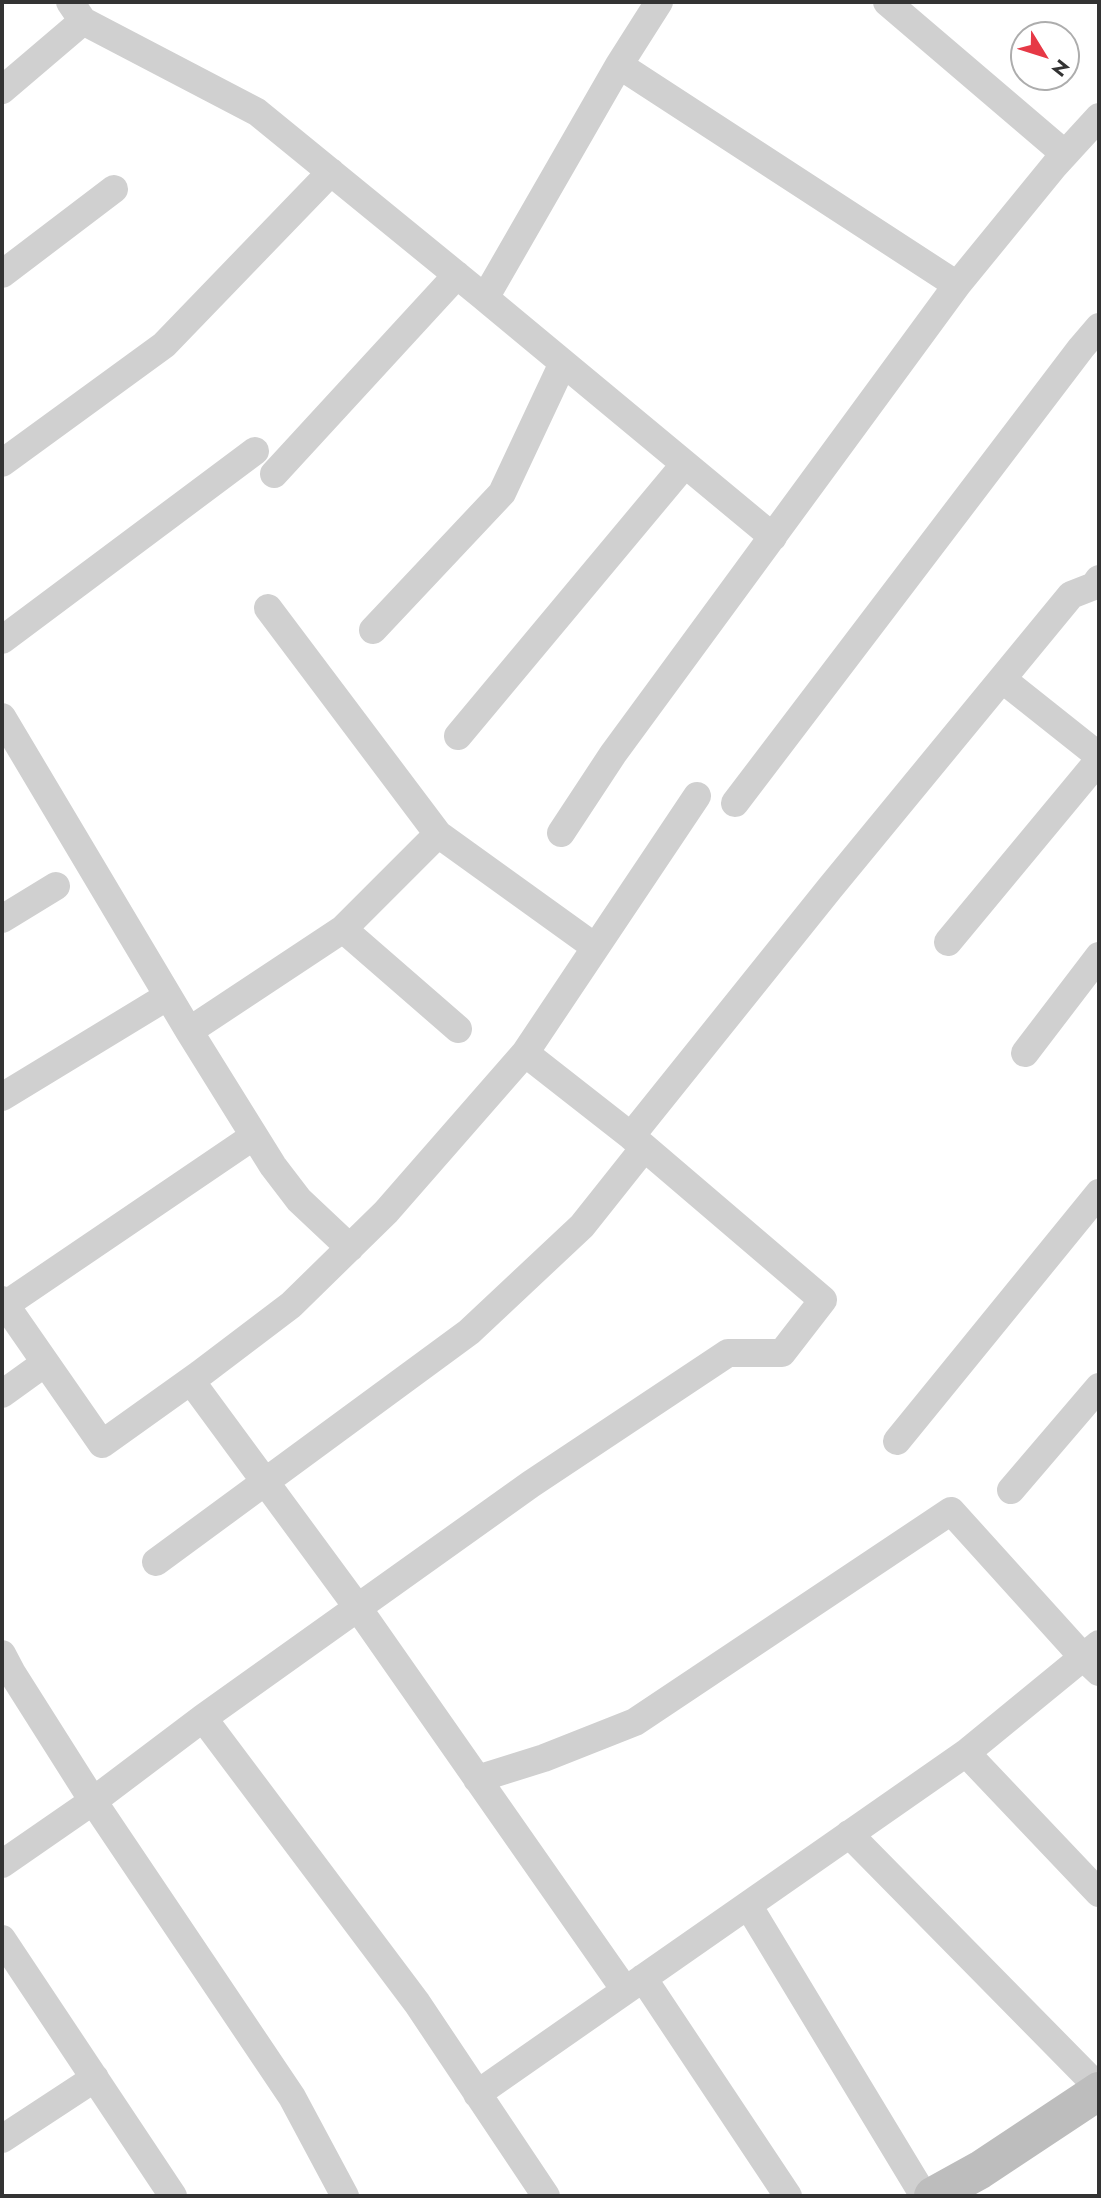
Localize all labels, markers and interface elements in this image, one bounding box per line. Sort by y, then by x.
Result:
north arrow [1010,21,1080,91]
text: N [1045,54,1076,82]

